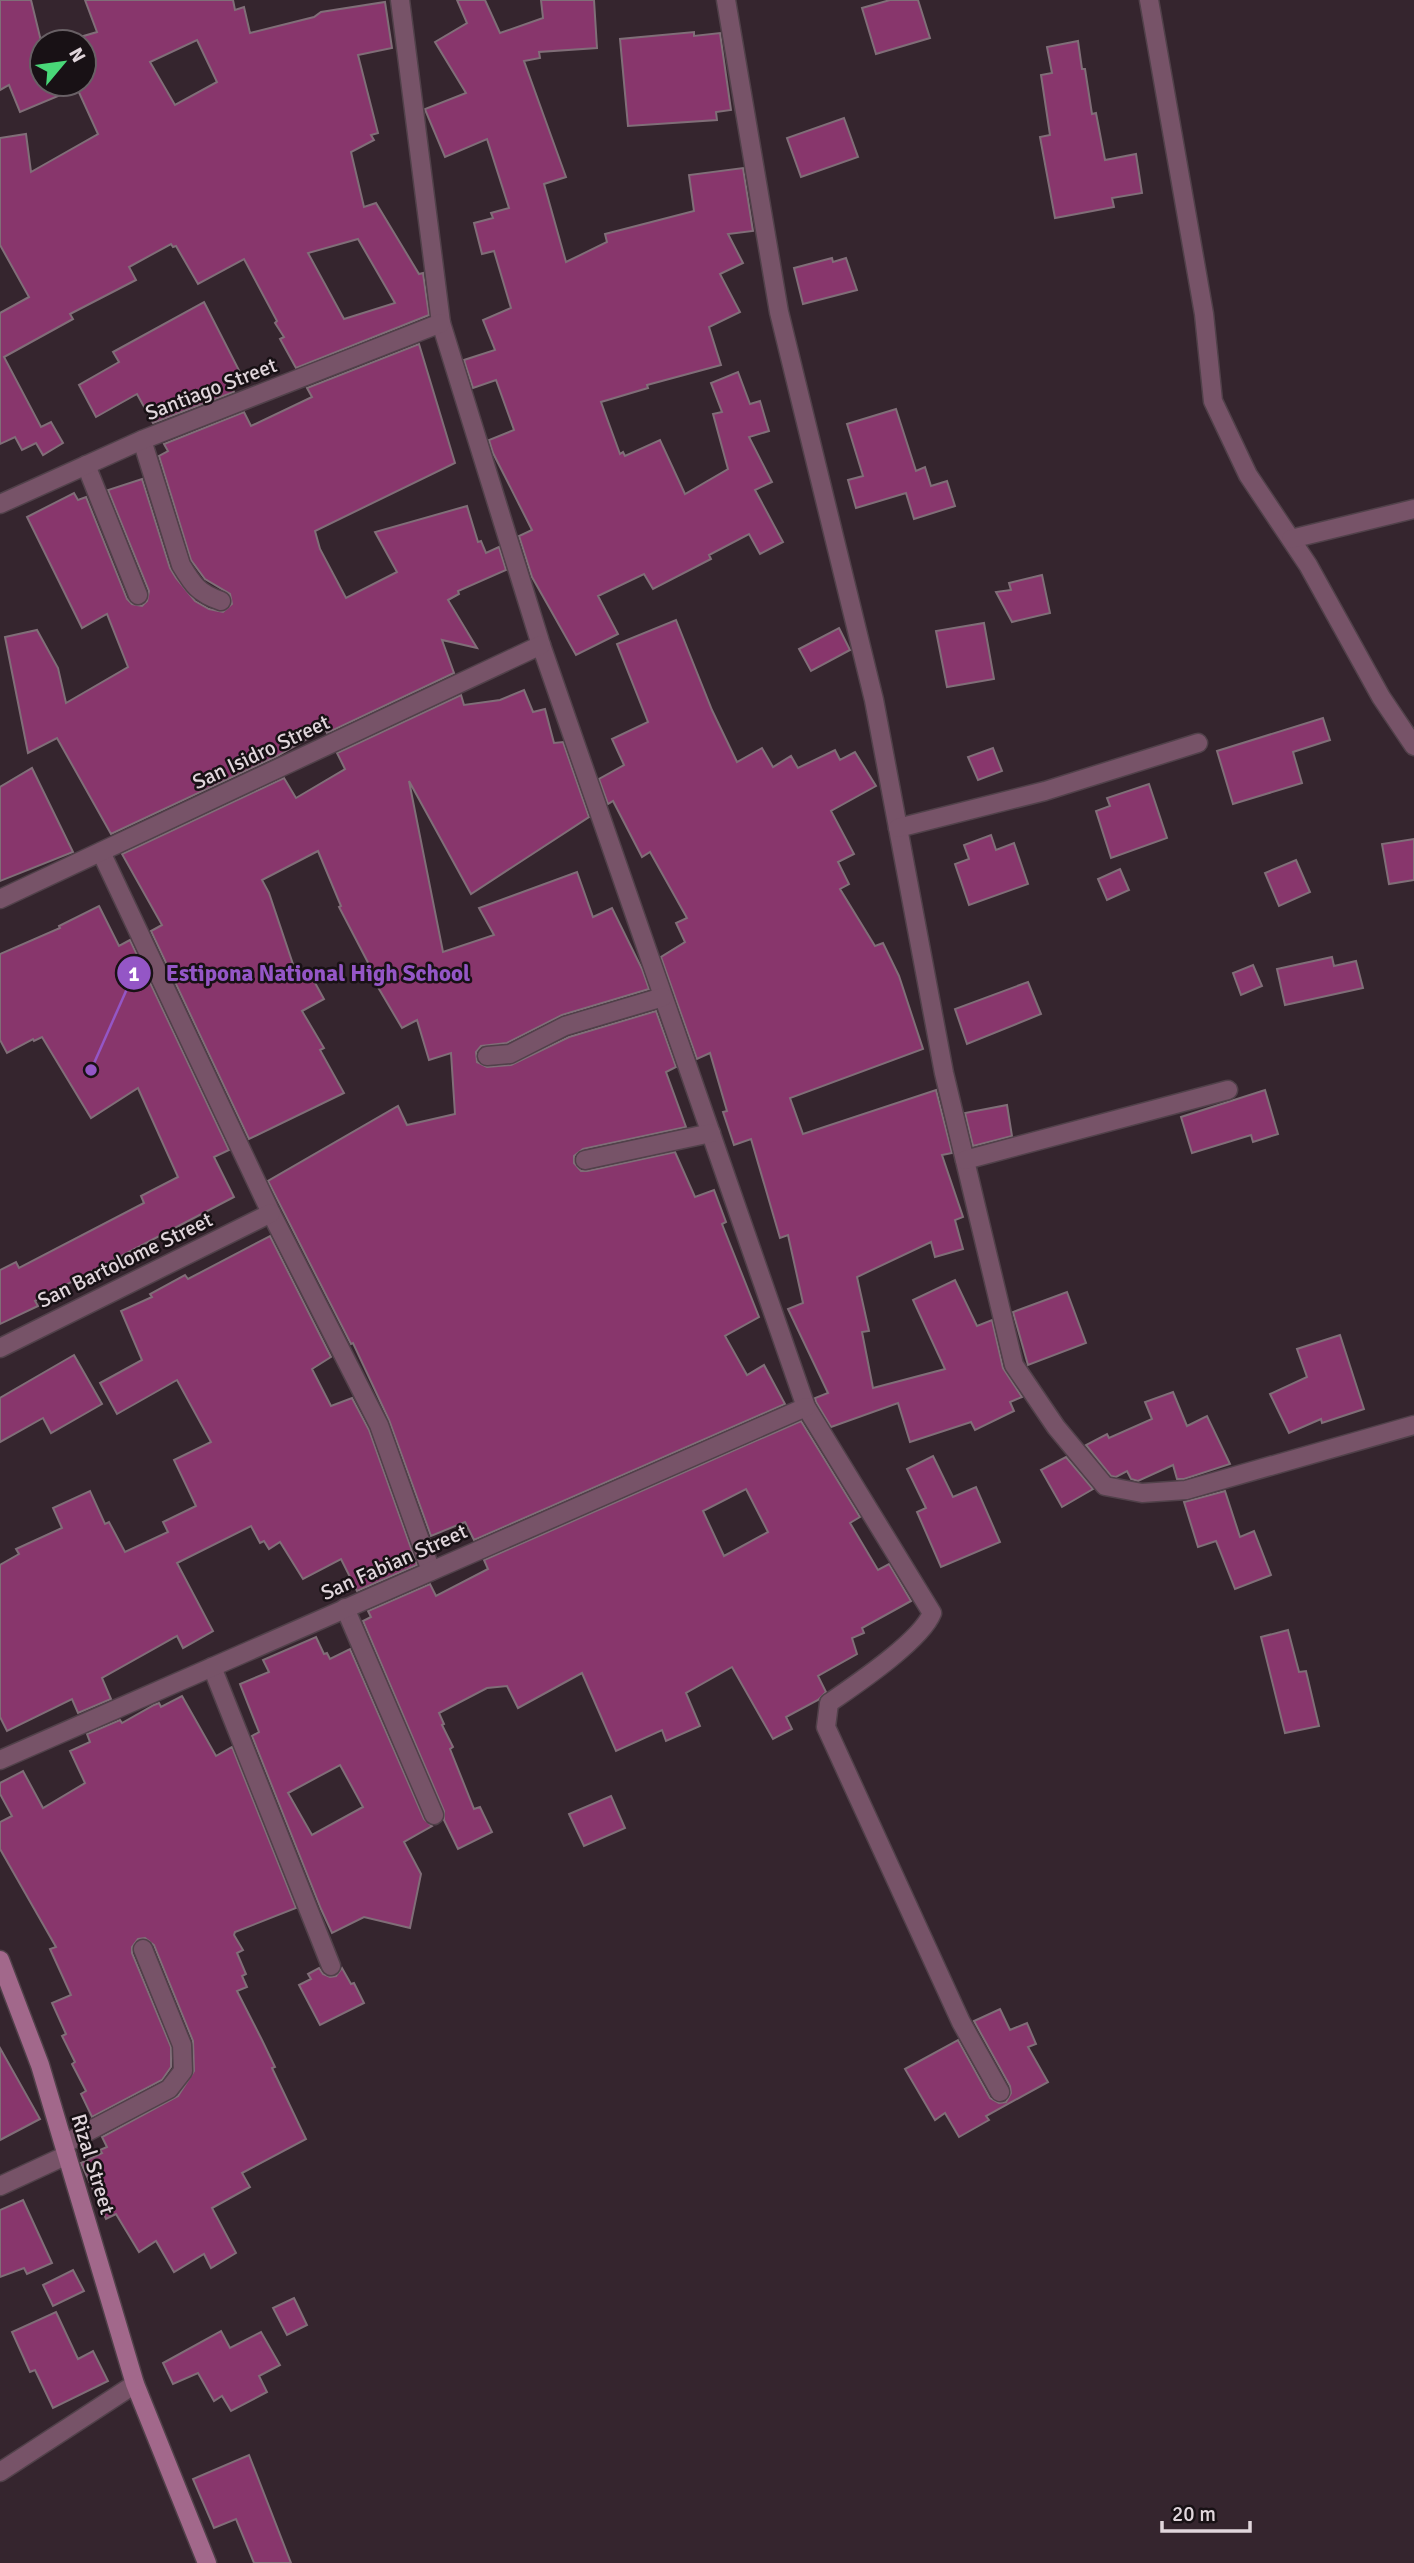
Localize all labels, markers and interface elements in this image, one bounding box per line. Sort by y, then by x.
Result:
north arrow [28,28,98,98]
text: N [63,44,91,67]
street label: Santiago Street [142,352,280,426]
street label: San Isidro Street [188,709,334,795]
callout: Estipona National High School [117,951,484,995]
text: Estipona National High School [166,959,470,988]
text: 1 [128,961,140,987]
street label: San Bartolome Street [33,1206,217,1314]
street label: San Fabian Street [317,1518,471,1606]
street label: Rizal Street [65,2111,121,2217]
scale bar [1162,2490,1250,2534]
text: 20 m [1172,2501,1216,2527]

